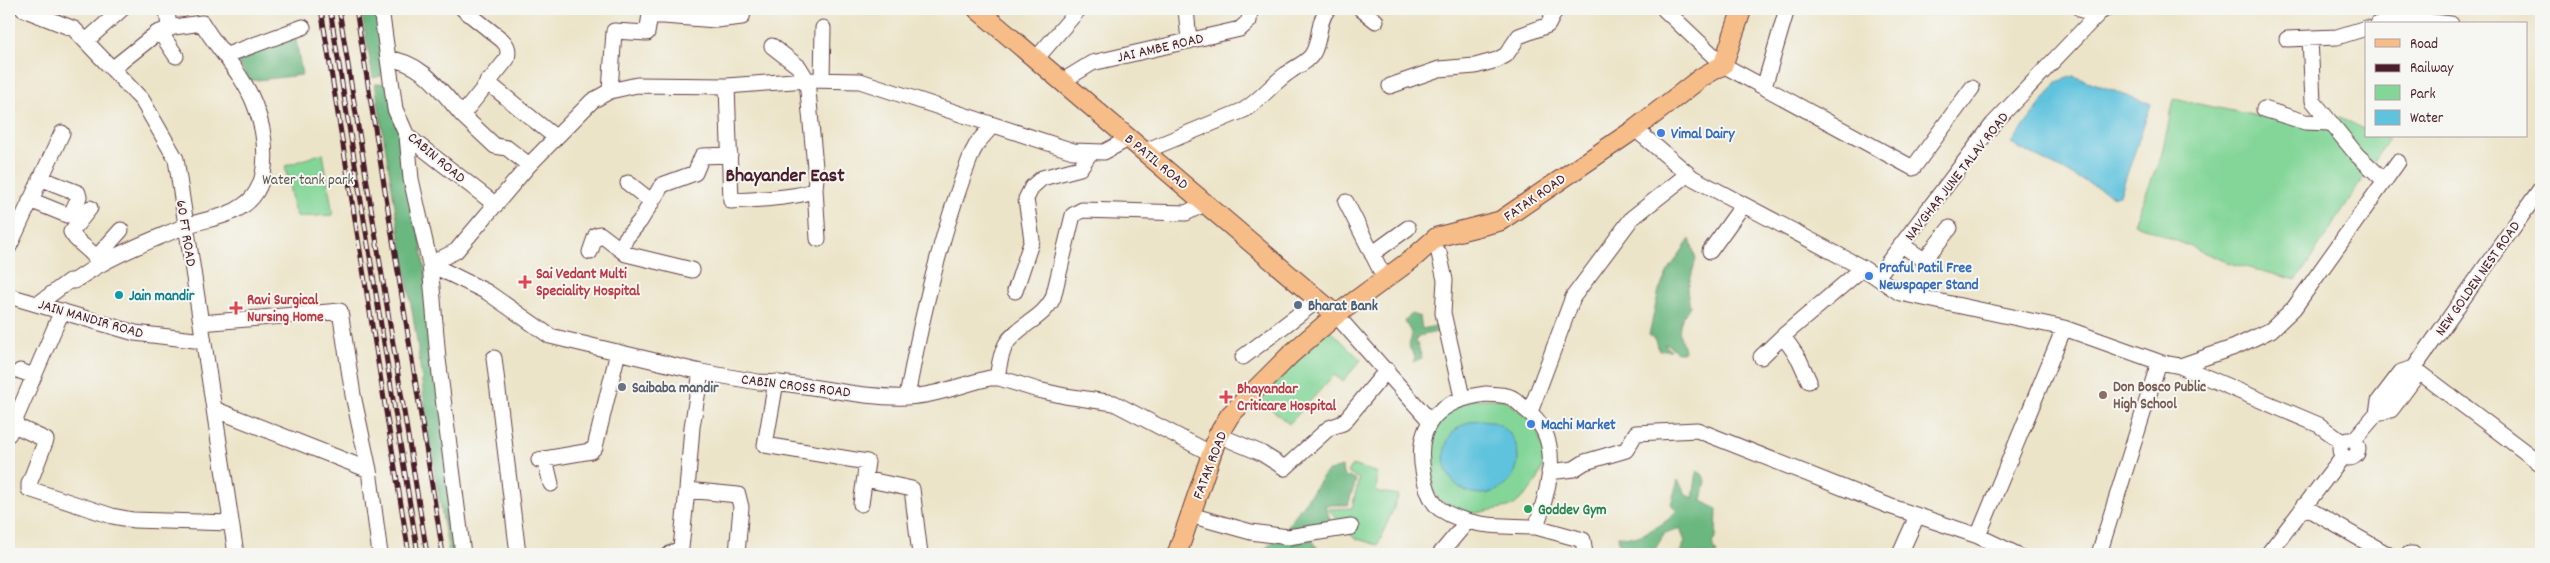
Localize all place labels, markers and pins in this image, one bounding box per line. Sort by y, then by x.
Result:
place label: Vimal Dairy [1671,124,1735,146]
marker: Vimal Dairy [1655,127,1667,139]
place label: Praful Patil Free Newspaper Stand [1879,258,1979,297]
place label: Sai Vedant Multi Speciality Hospital [536,264,640,303]
marker: Praful Patil Free Newspaper Stand [1863,270,1875,282]
marker: Sai Vedant Multi Speciality Hospital [518,275,532,289]
place label: Jain mandir [129,286,195,308]
marker: Jain mandir [113,289,125,301]
place label: Ravi Surgical Nursing Home [247,290,324,329]
place label: Bharat Bank [1308,296,1378,318]
marker: Bharat Bank [1292,299,1304,311]
marker: Ravi Surgical Nursing Home [229,301,243,315]
place label: Don Bosco Public High School [2113,377,2206,416]
place label: Saibaba mandir [632,378,719,400]
place label: Bhayandar Criticare Hospital [1237,379,1337,418]
marker: Saibaba mandir [616,381,628,393]
marker: Don Bosco Public High School [2097,389,2109,401]
marker: Bhayandar Criticare Hospital [1219,390,1233,404]
place label: Machi Market [1541,415,1616,437]
marker: Machi Market [1525,418,1537,430]
place label: Goddev Gym [1538,500,1607,522]
marker: Goddev Gym [1522,503,1534,515]

